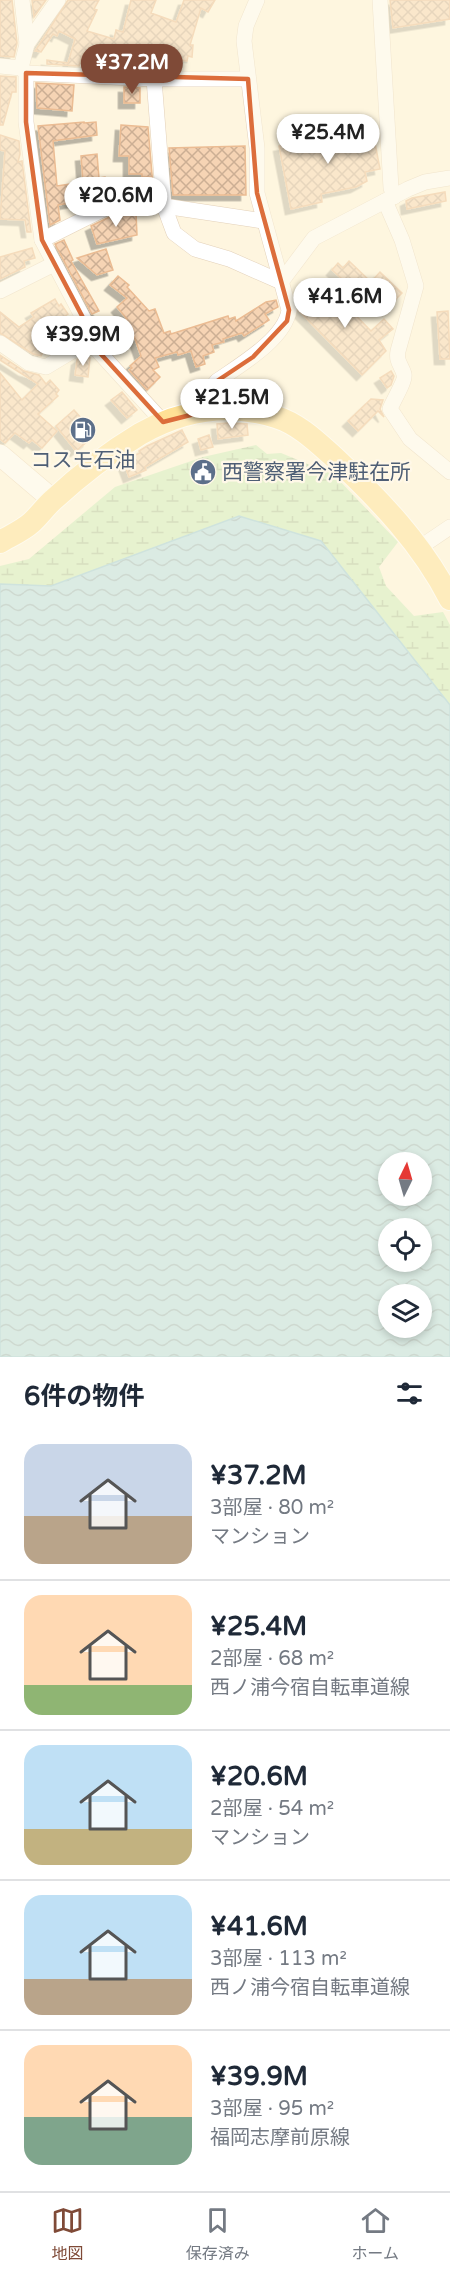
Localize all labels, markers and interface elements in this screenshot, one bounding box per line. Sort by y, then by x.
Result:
pin: ¥37.2M [83,44,181,95]
text: ¥37.2M [95,51,169,75]
pin: ¥25.4M [279,114,377,165]
text: ¥25.4M [291,121,365,145]
pin: ¥20.6M [67,177,165,228]
text: ¥20.6M [78,184,154,208]
pin: ¥41.6M [296,278,394,329]
text: ¥41.6M [307,285,383,309]
pin: ¥39.9M [34,316,132,367]
text: ¥39.9M [45,323,121,347]
pin: ¥21.5M [183,379,281,430]
text: ¥21.5M [194,386,270,410]
fuel station icon: コスモ石油 [68,415,98,445]
place label: コスモ石油 [31,448,136,473]
public building icon: 西警察署今津駐在所 [188,457,218,487]
place label: 西警察署今津駐在所 [222,460,411,485]
north arrow [378,1152,432,1206]
map controls [378,1152,432,1338]
button: locate [378,1218,432,1272]
button: layers [378,1284,432,1338]
icon: filters [393,1377,426,1410]
text: 6件の物件 [24,1381,144,1412]
text: ¥37.2M [210,1460,307,1491]
icon: home [72,1468,144,1540]
text: 3部屋 · 80 m² [210,1496,334,1520]
text: マンション [210,1525,310,1549]
text: ¥25.4M [210,1611,307,1642]
icon: home [72,1619,144,1691]
text: 2部屋 · 68 m² [210,1647,334,1671]
text: 西ノ浦今宿自転車道線 [210,1676,410,1700]
text: ¥20.6M [210,1761,308,1792]
icon: home [72,1769,144,1841]
text: 2部屋 · 54 m² [210,1797,334,1821]
text: マンション [210,1826,310,1850]
text: ¥41.6M [210,1911,308,1942]
icon: home [72,1919,144,1991]
text: 3部屋 · 113 m² [210,1947,347,1971]
text: 西ノ浦今宿自転車道線 [210,1976,410,2000]
text: ¥39.9M [210,2061,308,2092]
icon: home [72,2069,144,2141]
text: 3部屋 · 95 m² [210,2097,334,2121]
text: 福岡志摩前原線 [210,2126,350,2150]
tab: 地図 [51,2204,84,2264]
tab: 保存済み [186,2204,250,2264]
tab: ホーム [352,2204,399,2264]

